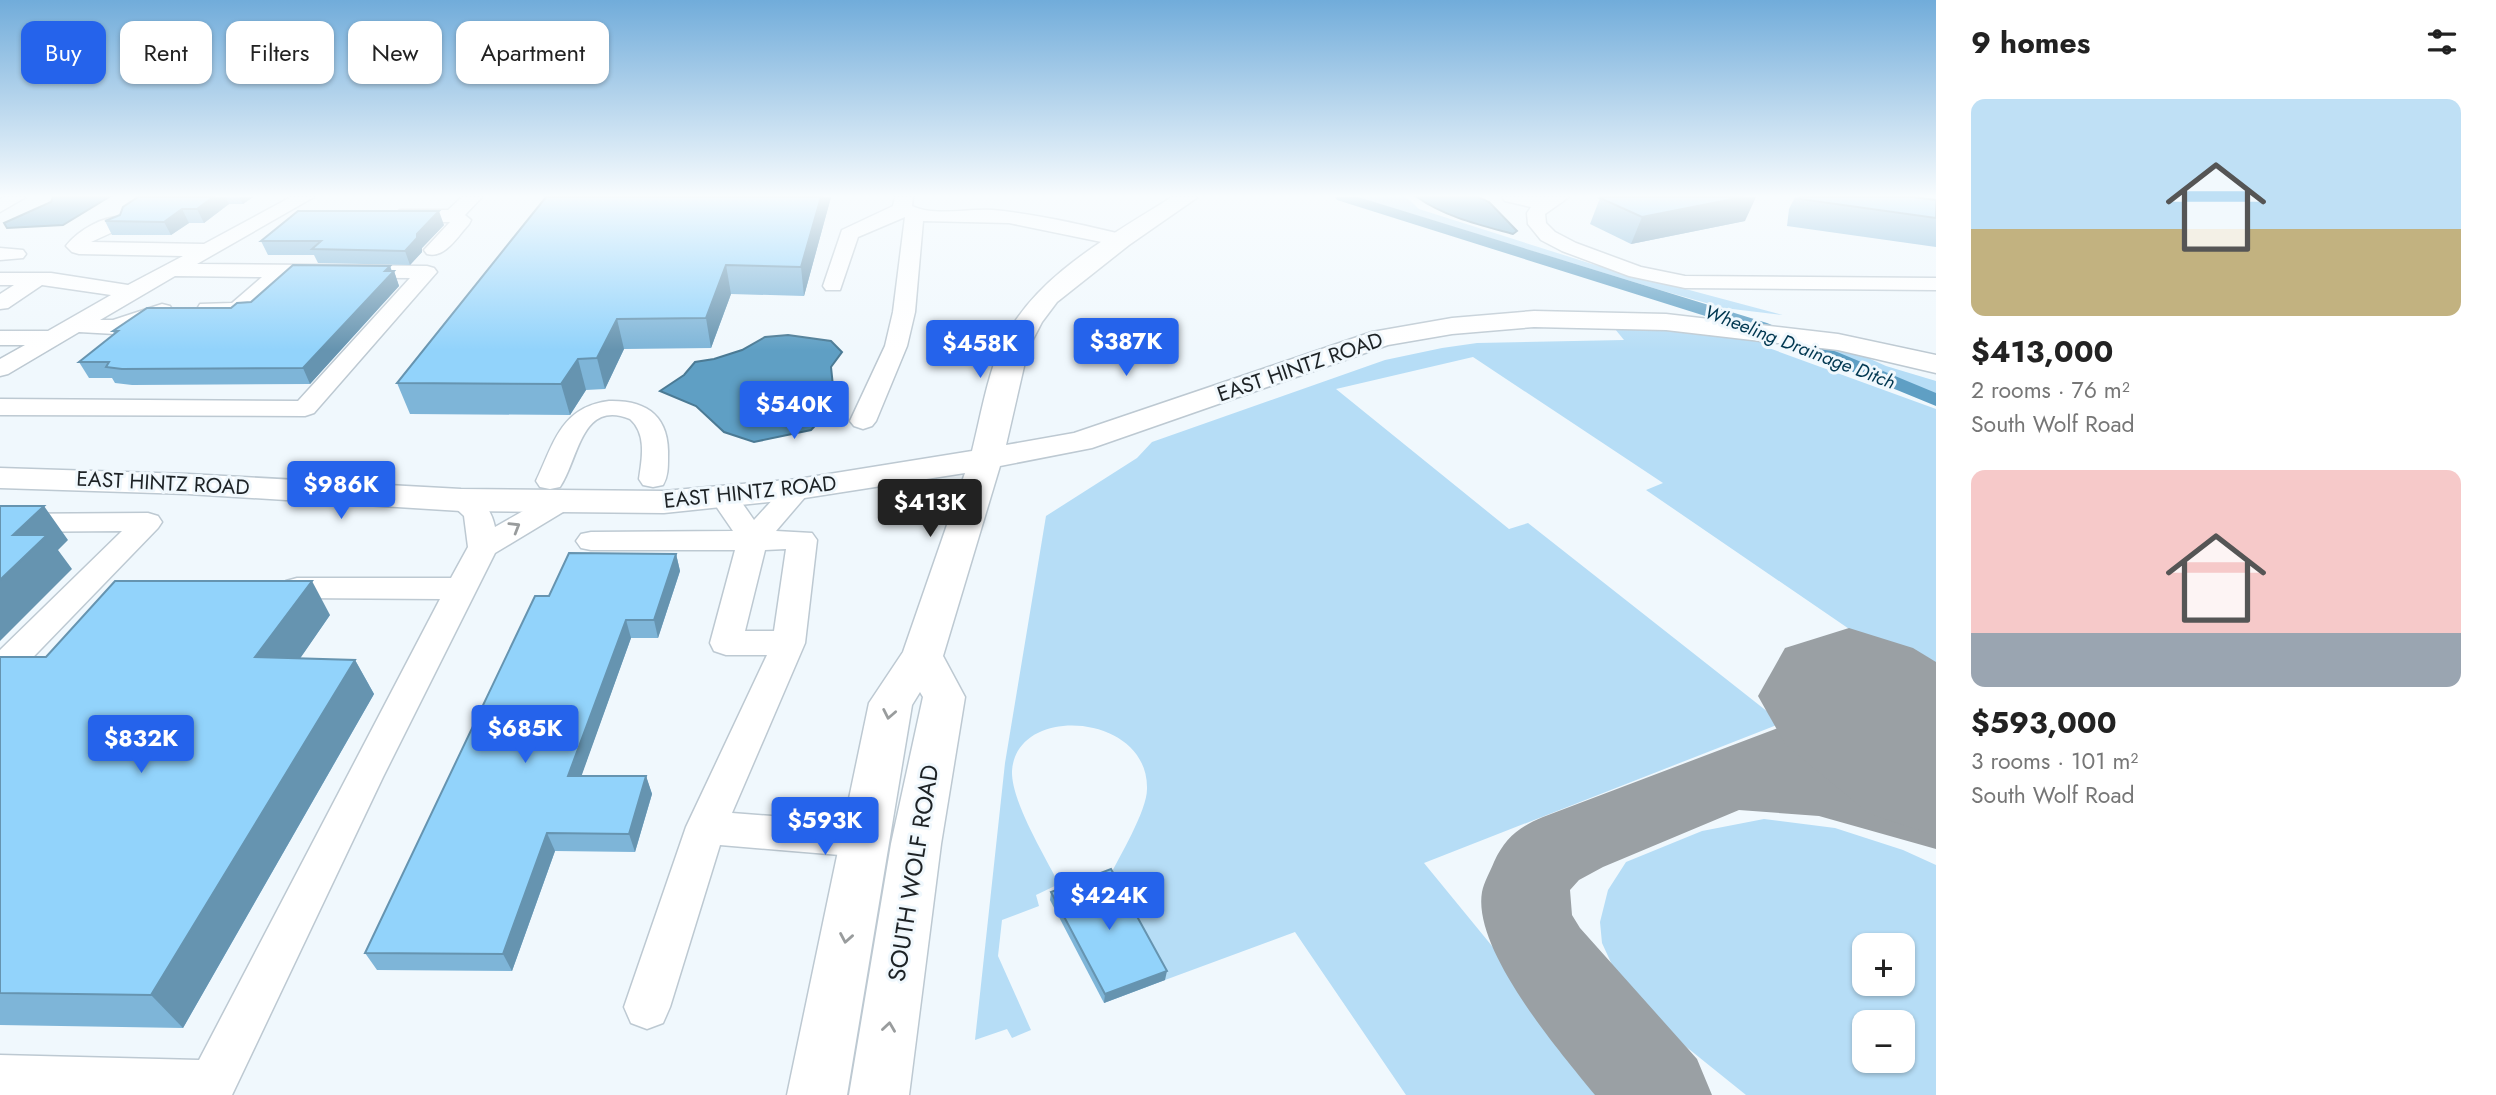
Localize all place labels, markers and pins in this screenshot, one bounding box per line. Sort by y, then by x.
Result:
pin: $387K [1077,318,1175,378]
pin: $458K [931,320,1029,380]
pin: $540K [745,382,843,441]
pin: $986K [292,462,390,521]
pin: $413K [881,480,979,539]
pin: $685K [476,706,574,765]
pin: $832K [92,716,190,775]
pin: $593K [776,798,874,857]
pin: $424K [1060,872,1158,932]

